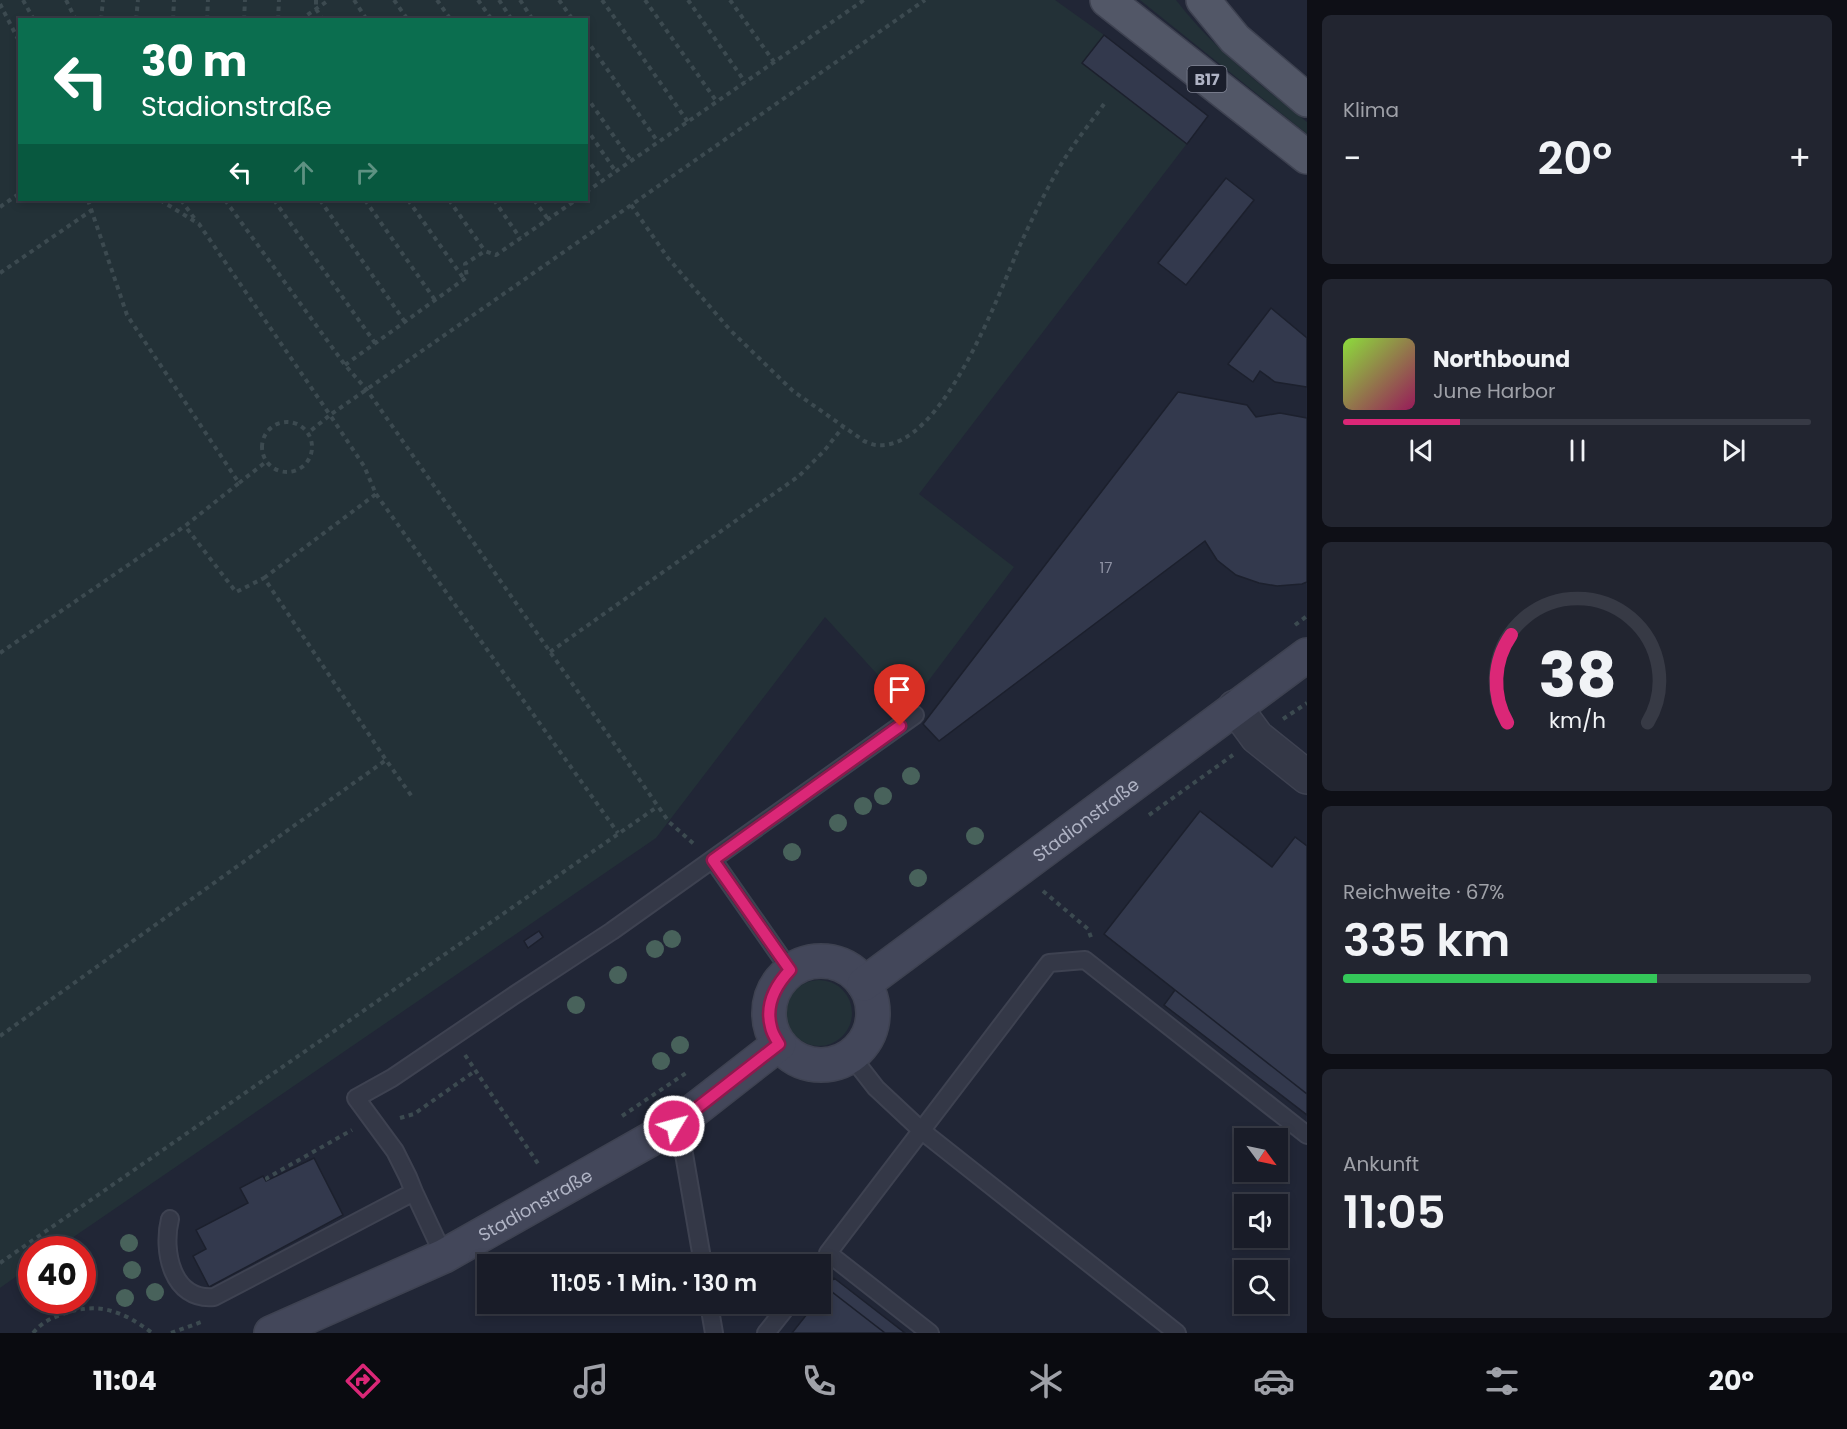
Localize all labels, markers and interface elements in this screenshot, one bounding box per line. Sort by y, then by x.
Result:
text: 30 m [141,32,247,91]
icon: left [42,42,120,120]
road number: B17 [1188,66,1226,92]
text: Stadionstraße [141,88,332,125]
text: Klima [1343,96,1399,124]
text: 20° [1537,127,1612,190]
text: − [1343,135,1361,182]
text: + [1788,135,1811,182]
icon: left [224,156,257,189]
icon: ahead [287,156,320,189]
icon: right [350,156,383,189]
text: Northbound [1433,344,1570,375]
text: June Harbor [1433,377,1556,405]
icon: previous [1405,434,1438,467]
icon: pause [1561,434,1594,467]
icon: next [1717,434,1750,467]
house number: 17 [1100,557,1113,578]
text: 38 [1538,632,1616,720]
pin [874,664,925,726]
icon: arrive [883,673,916,706]
text: km/h [1548,706,1606,737]
street label: Stadionstraße [1027,771,1144,867]
text: Reichweite · 67% [1343,878,1505,906]
text: 335 km [1343,909,1510,972]
position arrow [642,1094,706,1158]
north arrow [1234,1128,1288,1182]
map controls [1234,1128,1288,1314]
text: Ankunft [1343,1150,1419,1178]
street label: Stadionstraße [474,1162,597,1247]
text: 11:05 [1343,1181,1445,1244]
button: sound [1234,1194,1288,1248]
speed limit sign: 40 [18,1236,96,1314]
button: search [1234,1260,1288,1314]
text: 11:05 · 1 Min. · 130 m [551,1268,757,1299]
icon: directions [342,1360,384,1402]
icon: music [570,1360,612,1402]
icon: phone [798,1360,840,1402]
icon: climate [1025,1360,1067,1402]
icon: car [1253,1360,1295,1402]
icon: filters [1481,1360,1523,1402]
text: 11:04 [93,1362,157,1399]
text: 20° [1709,1362,1754,1399]

